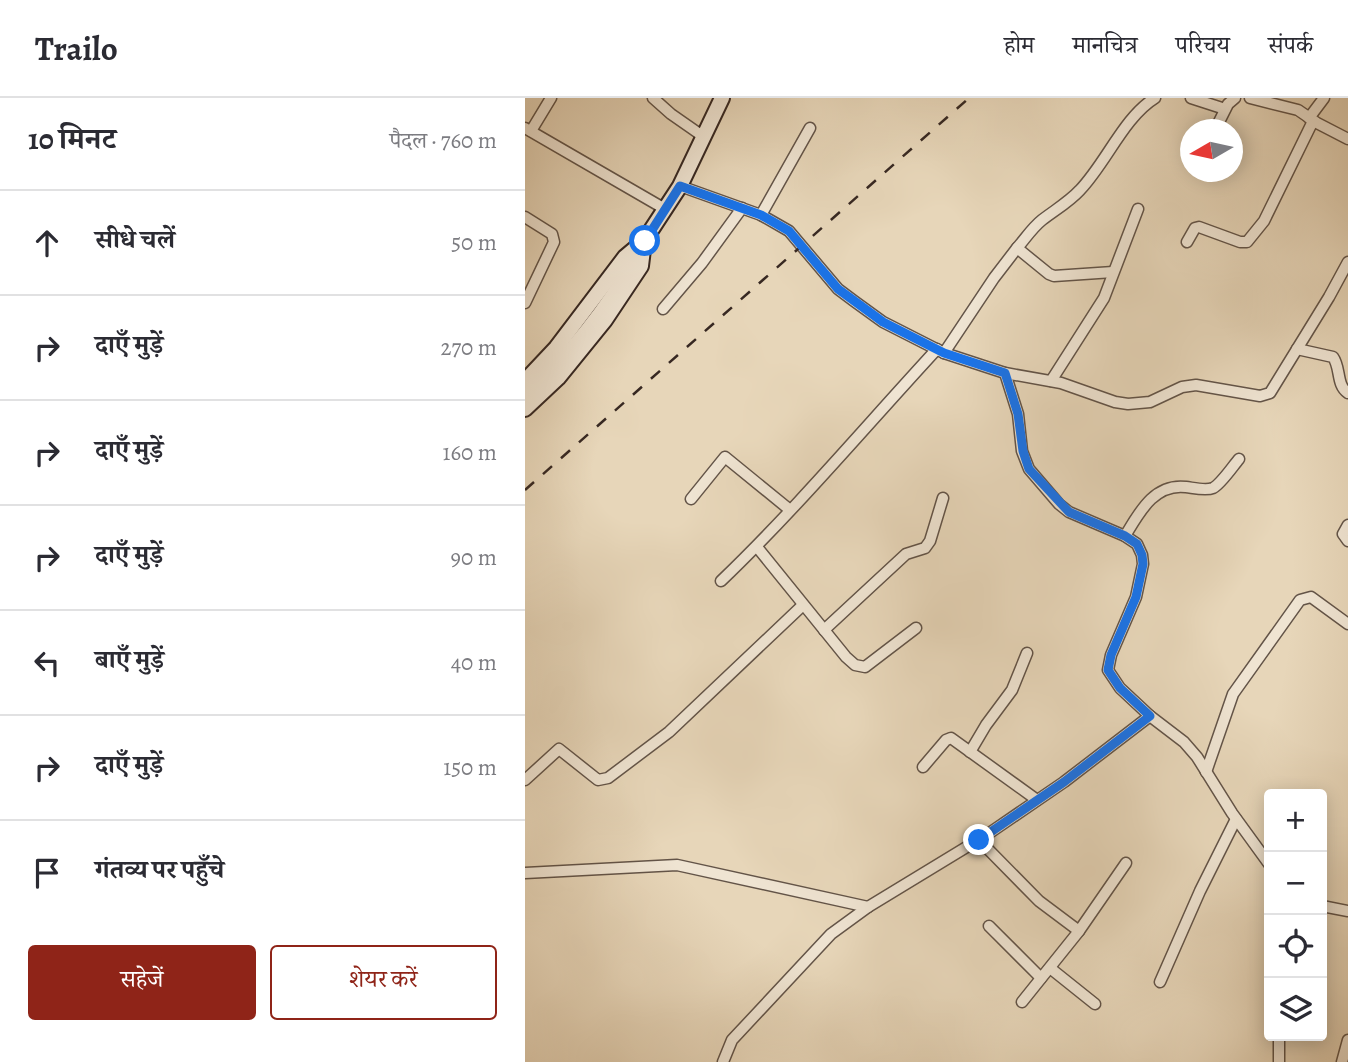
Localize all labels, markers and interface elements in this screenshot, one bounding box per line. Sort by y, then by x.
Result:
text: Trailo [35,26,118,71]
text: होम [1004,29,1034,61]
text: मानचित्र [1072,29,1138,61]
text: परिचय [1176,29,1230,61]
text: संपर्क [1268,29,1313,61]
text: 10 मिनट [28,119,116,159]
north arrow [1180,119,1243,182]
text: पैदल · 760 m [389,125,497,156]
text: सीधे चलें [95,222,175,257]
icon: ahead [28,224,66,262]
route start [629,225,660,256]
text: 50 m [451,227,497,258]
text: दाएँ मुड़ें [95,327,163,362]
icon: right [28,329,66,367]
text: 270 m [440,332,497,363]
text: दाएँ मुड़ें [95,432,163,467]
icon: right [28,434,66,472]
text: 160 m [443,437,497,468]
text: दाएँ मुड़ें [95,537,163,572]
icon: right [28,539,66,577]
text: 90 m [451,542,497,573]
text: बाएँ मुड़ें [95,642,164,677]
icon: left [28,644,66,682]
text: 40 m [451,647,497,678]
text: दाएँ मुड़ें [95,747,163,782]
icon: right [28,749,66,787]
text: 150 m [443,752,497,783]
map controls [1264,789,1327,1041]
button: + [1264,789,1327,852]
route end [963,824,994,855]
text: गंतव्य पर पहुँचे [95,852,224,887]
button: − [1264,852,1327,915]
icon: arrive [28,854,66,892]
button: locate [1264,915,1327,978]
button: सहेजें [28,945,256,1020]
button: शेयर करें [270,945,497,1020]
button: layers [1264,978,1327,1041]

